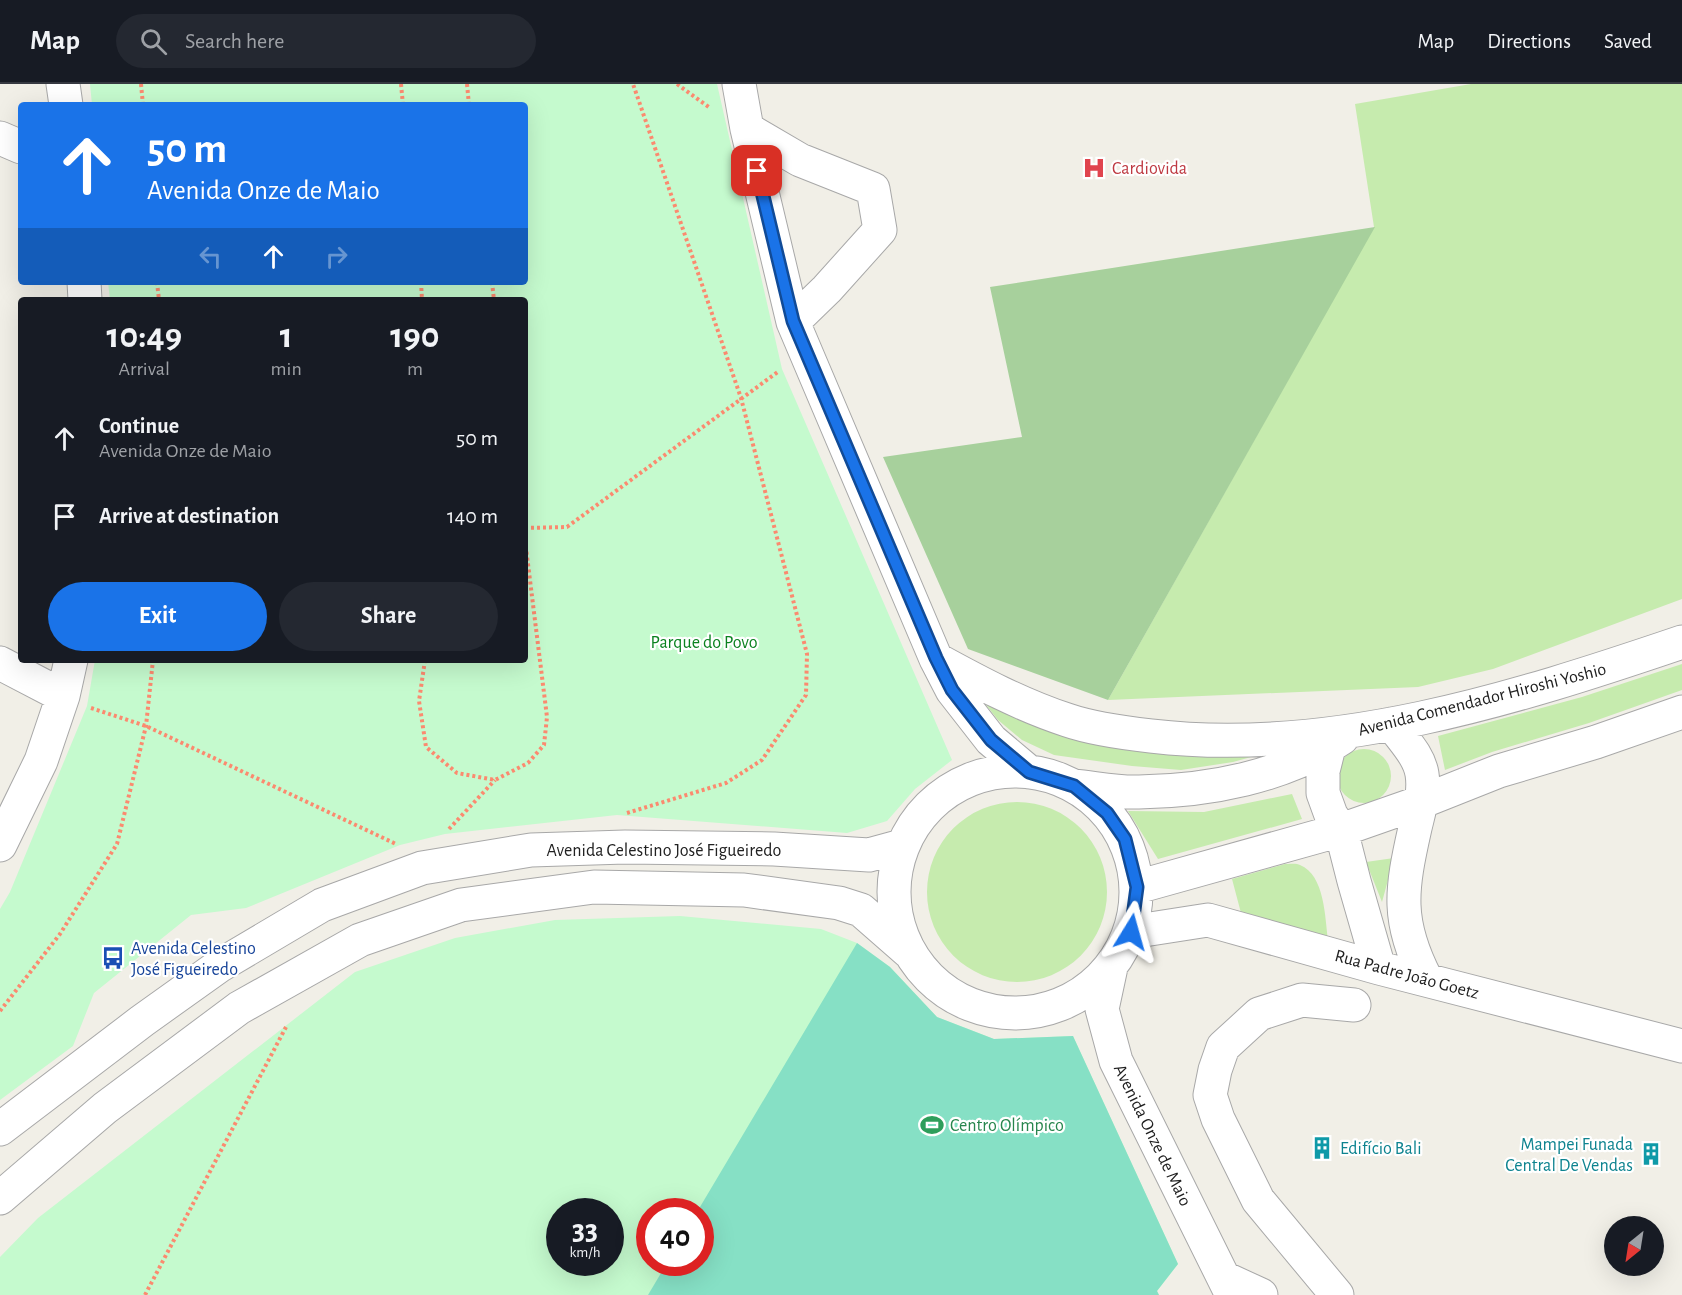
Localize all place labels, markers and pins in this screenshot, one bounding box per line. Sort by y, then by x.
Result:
pin [731,145,782,196]
hospital icon: Cardiovida [1081,155,1107,181]
place label: Cardiovida [1112,160,1187,178]
place label: Avenida Celestino José Figueiredo [131,940,256,979]
bus stop icon: Avenida Celestino José Figueiredo [100,945,126,971]
sports icon: Centro Olímpico [919,1112,945,1138]
place label: Centro Olímpico [950,1117,1064,1135]
building icon: Edifício Bali [1309,1135,1335,1161]
place label: Mampei Funada Central De Vendas [1505,1136,1633,1175]
place label: Edifício Bali [1340,1140,1422,1158]
building icon: Mampei Funada Central De Vendas [1638,1141,1664,1167]

